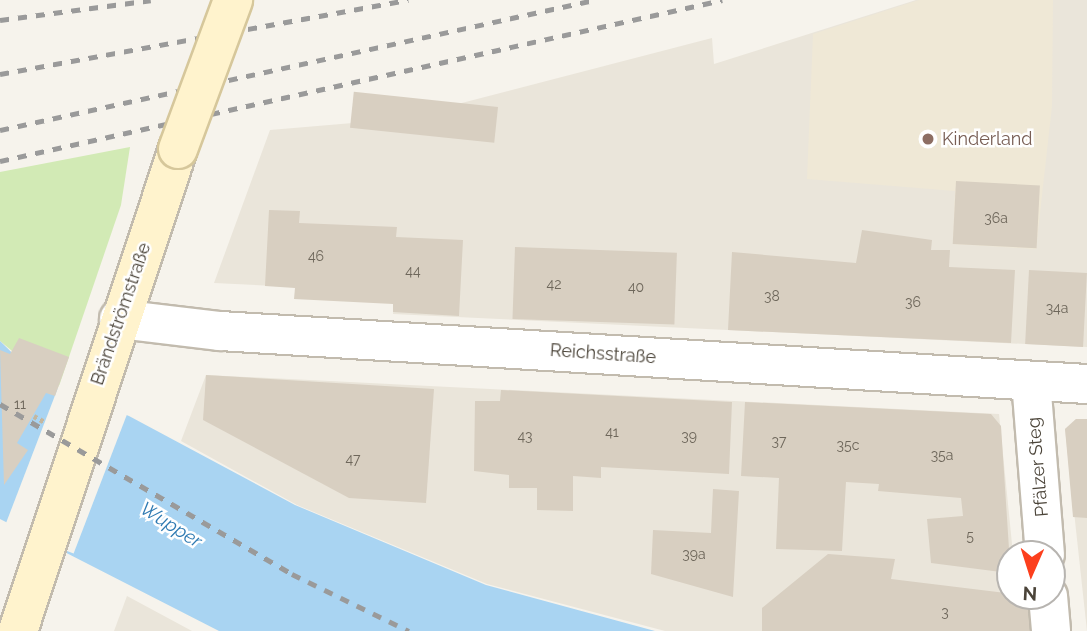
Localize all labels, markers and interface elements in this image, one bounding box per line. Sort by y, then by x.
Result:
place label: Kinderland [942,128,1032,150]
marker: Kinderland [920,131,936,147]
house number: 36a [984,210,1008,226]
street label: Brändströmstraße [87,240,155,388]
house number: 46 [308,248,324,264]
house number: 44 [405,263,421,279]
house number: 42 [547,276,561,292]
house number: 40 [628,279,644,295]
house number: 38 [764,288,780,304]
house number: 36 [905,294,921,310]
house number: 34a [1046,300,1068,316]
street label: Reichsstraße [549,340,657,368]
house number: 11 [14,396,26,412]
street label: Pfälzer Steg [1023,416,1053,518]
house number: 41 [605,424,619,440]
house number: 43 [517,428,533,444]
house number: 39 [681,428,697,444]
house number: 37 [772,433,786,449]
house number: 35c [837,437,859,453]
house number: 35a [931,447,953,463]
house number: 47 [345,451,361,467]
water label: Wupper [136,497,206,553]
house number: 5 [966,528,974,544]
north arrow [996,540,1066,610]
house number: 39a [682,546,706,562]
text: N [1022,583,1038,605]
house number: 3 [941,604,949,620]

